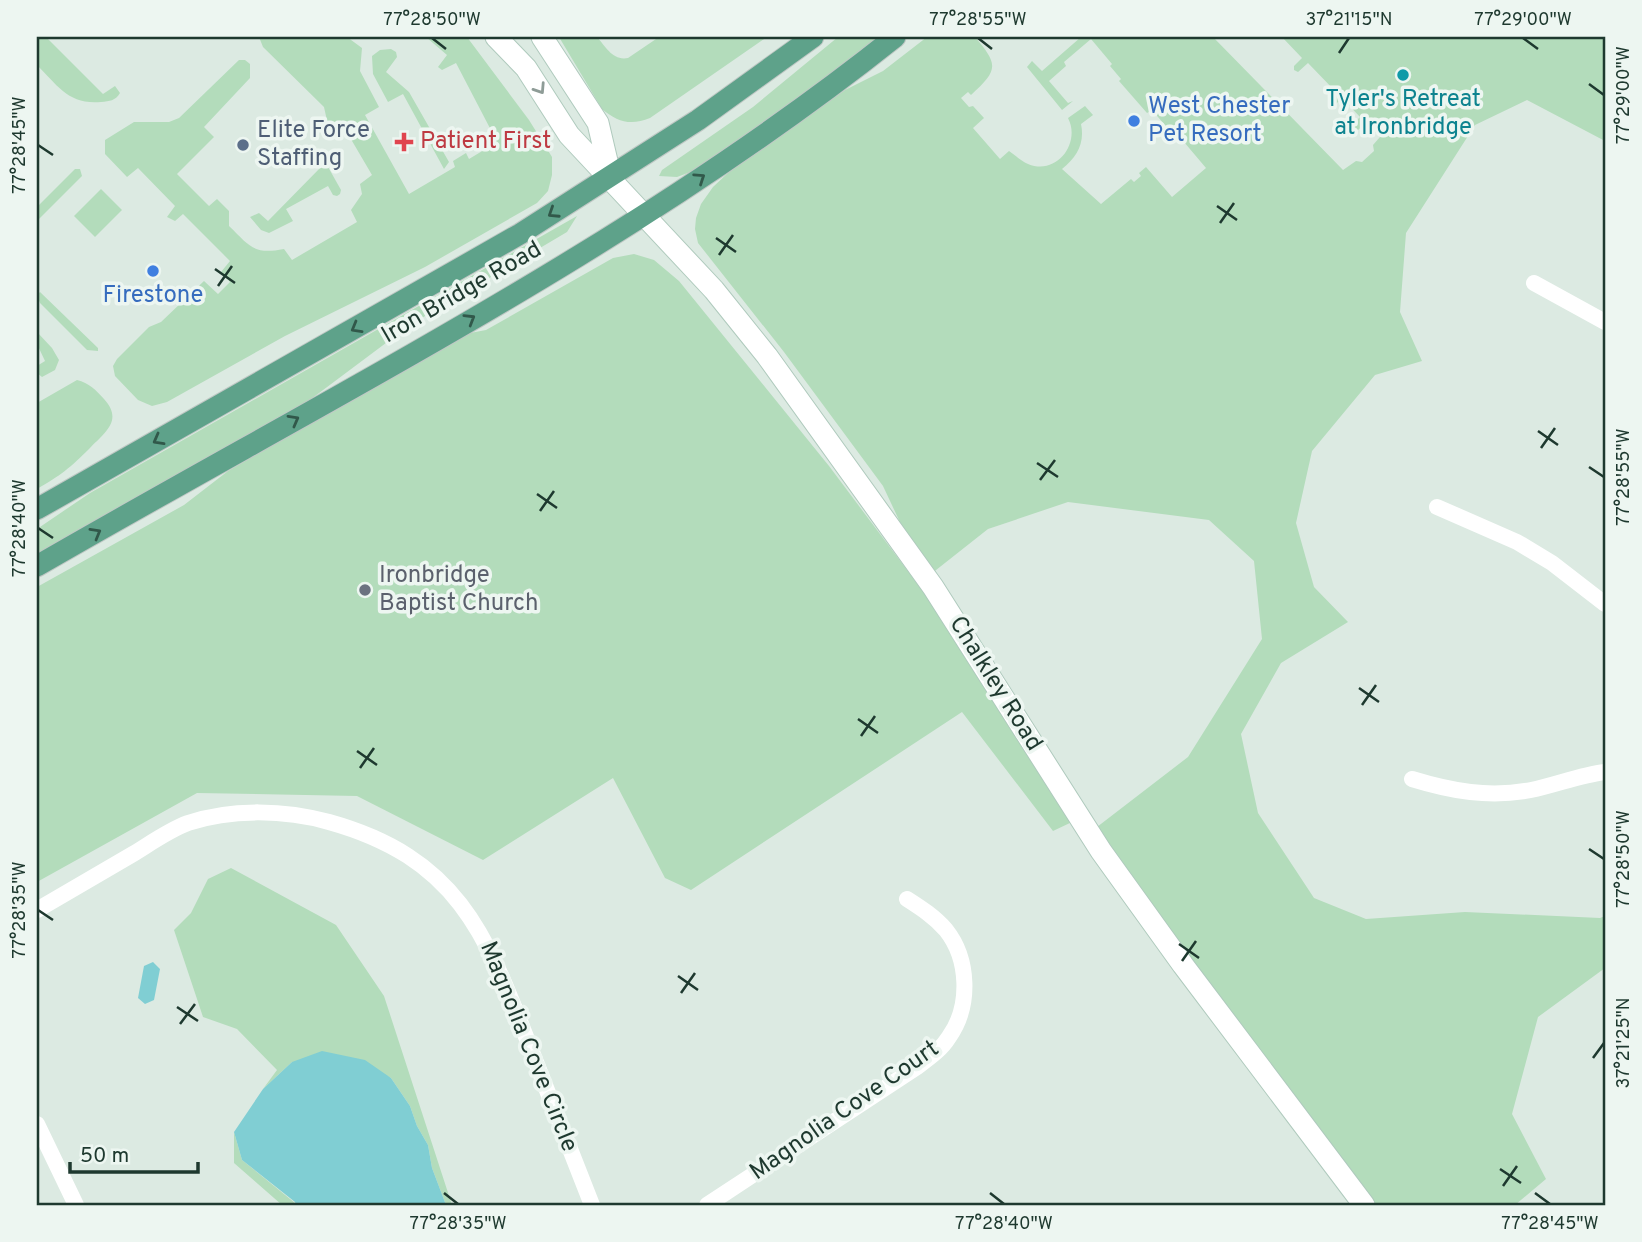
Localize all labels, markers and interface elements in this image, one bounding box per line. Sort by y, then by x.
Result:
text: 77°28'50"W [383,9,481,32]
text: 77°28'55"W [929,9,1027,32]
text: 37°21'15"N [1306,9,1392,32]
text: 77°29'00"W [1474,9,1572,32]
text: 77°29'00"W [1613,46,1636,144]
marker: Tyler's Retreat at Ironbridge [1395,67,1411,83]
one-way arrow [531,81,544,94]
place label: Tyler's Retreat at Ironbridge [1325,85,1481,143]
place label: West Chester Pet Resort [1148,92,1291,150]
text: 77°28'45"W [9,96,32,194]
marker: West Chester Pet Resort [1126,113,1142,129]
place label: Elite Force Staffing [257,116,370,174]
place label: Patient First [420,127,551,157]
marker: Patient First [394,132,414,152]
marker: Elite Force Staffing [235,137,251,153]
one-way arrow [693,173,706,186]
one-way arrow [547,205,560,218]
street label: Iron Bridge Road [377,235,547,351]
marker: Firestone [145,263,161,279]
place label: Firestone [103,281,203,311]
one-way arrow [463,315,476,328]
one-way arrow [351,320,364,333]
one-way arrow [286,415,299,428]
text: 77°28'55"W [1613,428,1636,526]
one-way arrow [153,432,166,445]
text: 77°28'40"W [9,479,32,577]
one-way arrow [89,528,102,541]
place label: Ironbridge Baptist Church [379,561,539,619]
marker: Ironbridge Baptist Church [357,582,373,598]
street label: Chalkley Road [942,611,1048,757]
text: 77°28'50"W [1613,810,1636,908]
text: 77°28'35"W [9,861,32,959]
street label: Magnolia Cove Circle [472,937,584,1157]
text: 37°21'25"N [1613,997,1636,1089]
street label: Magnolia Cove Court [745,1034,945,1188]
scale bar [70,1130,198,1174]
text: 50 m [80,1143,129,1170]
text: 77°28'35"W [409,1213,507,1236]
text: 77°28'40"W [955,1213,1053,1236]
text: 77°28'45"W [1501,1213,1599,1236]

